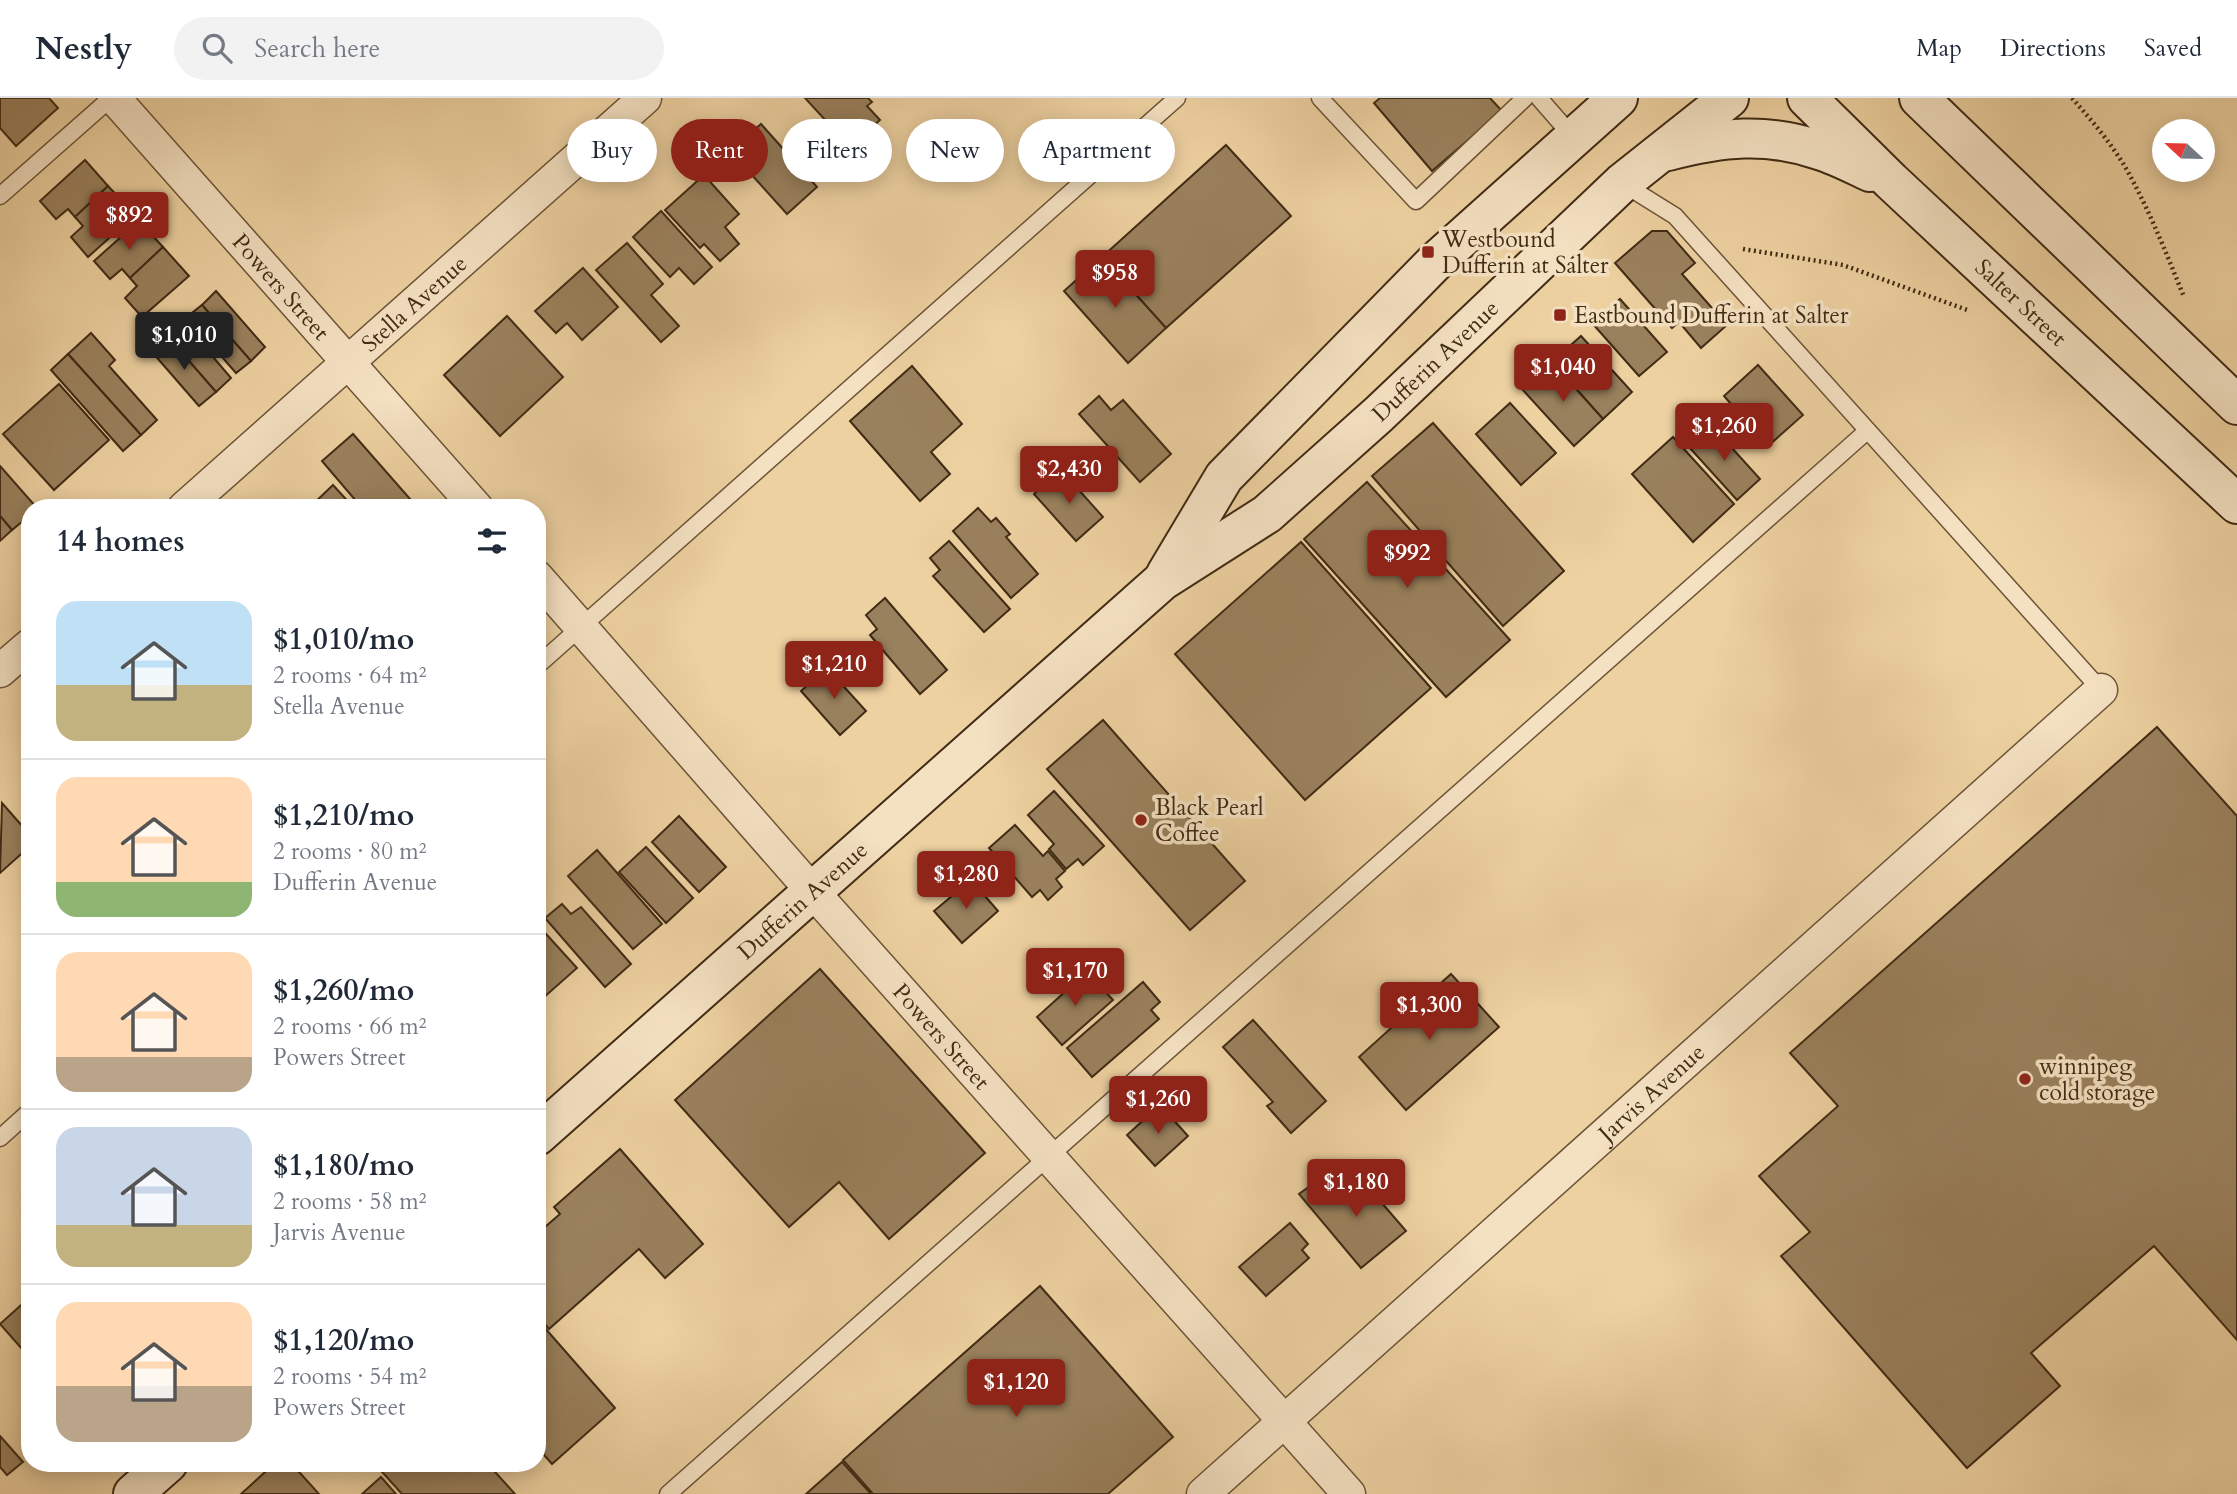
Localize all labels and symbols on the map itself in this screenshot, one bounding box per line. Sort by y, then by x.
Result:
north arrow [2152,119,2216,182]
pin: $892 [88,192,170,252]
place label: Westbound Dufferin at Salter [1441,224,1609,281]
street label: Powers Street [225,227,337,347]
marker: Westbound Dufferin at Salter [1420,244,1436,260]
street label: Stella Avenue [355,248,474,359]
pin: $958 [1074,250,1156,310]
street label: Salter Street [1968,252,2074,353]
street label: Dufferin Avenue [1365,293,1505,428]
place label: Eastbound Dufferin at Salter [1574,300,1849,331]
marker: Eastbound Dufferin at Salter [1552,307,1568,323]
pin: $1,010 [127,313,241,372]
pin: $1,040 [1506,344,1620,404]
pin: $1,260 [1667,404,1781,463]
pin: $2,430 [1012,446,1126,506]
pin: $992 [1366,531,1448,590]
pin: $1,210 [777,642,891,701]
place label: Black Pearl Coffee [1155,792,1264,849]
marker: Black Pearl Coffee [1133,812,1149,828]
street label: Dufferin Avenue [731,834,874,966]
pin: $1,280 [909,852,1023,911]
pin: $1,170 [1018,948,1132,1008]
street label: Powers Street [886,976,997,1096]
pin: $1,300 [1372,982,1486,1042]
street label: Jarvis Avenue [1589,1037,1711,1150]
place label: winnipeg cold storage [2039,1051,2155,1108]
marker: winnipeg cold storage [2017,1071,2033,1087]
pin: $1,260 [1101,1076,1215,1136]
pin: $1,180 [1299,1160,1413,1219]
pin: $1,120 [959,1360,1073,1419]

